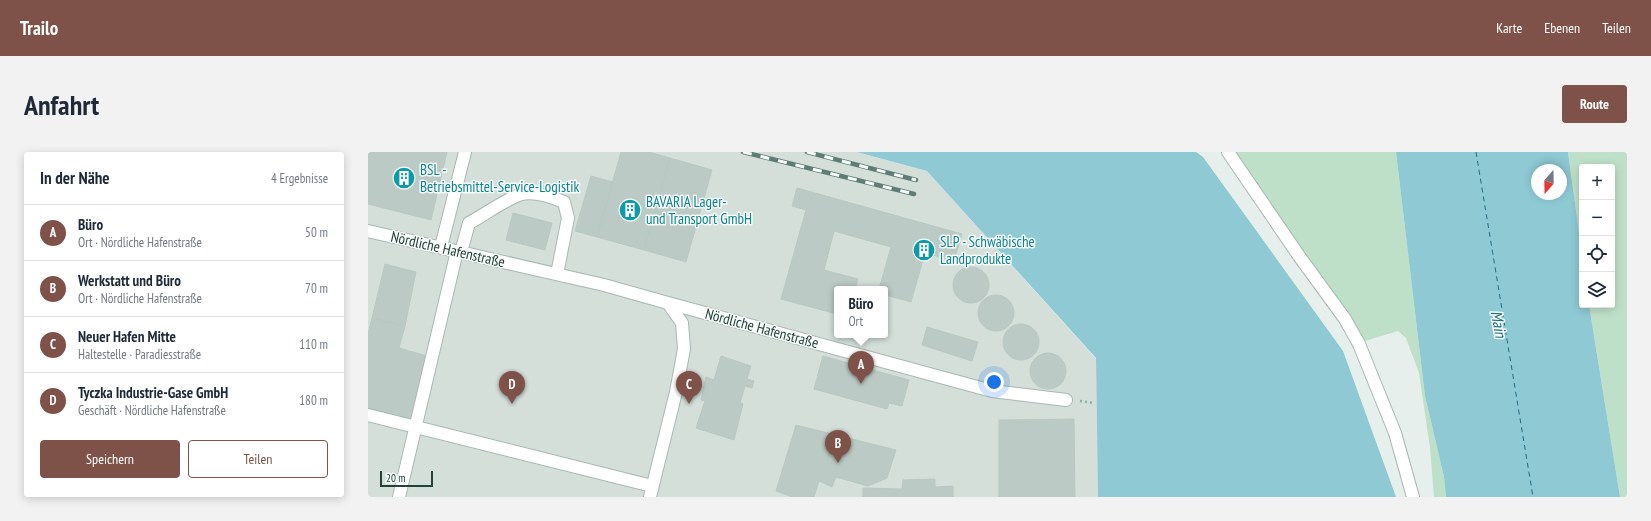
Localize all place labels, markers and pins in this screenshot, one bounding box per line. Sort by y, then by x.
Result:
place label: BSL - Betriebsmittel-Service-Logistik [420,160,579,196]
building icon: BSL - Betriebsmittel-Service-Logistik [391,165,417,191]
place label: BAVARIA Lager- und Transport GmbH [646,192,752,228]
building icon: BAVARIA Lager- und Transport GmbH [617,197,643,223]
place label: SLP - Schwäbische Landprodukte [940,232,1035,268]
building icon: SLP - Schwäbische Landprodukte [911,237,937,263]
pin: A [848,351,874,384]
pin: D [499,371,525,404]
pin: C [676,371,702,404]
pin: B [825,430,851,463]

